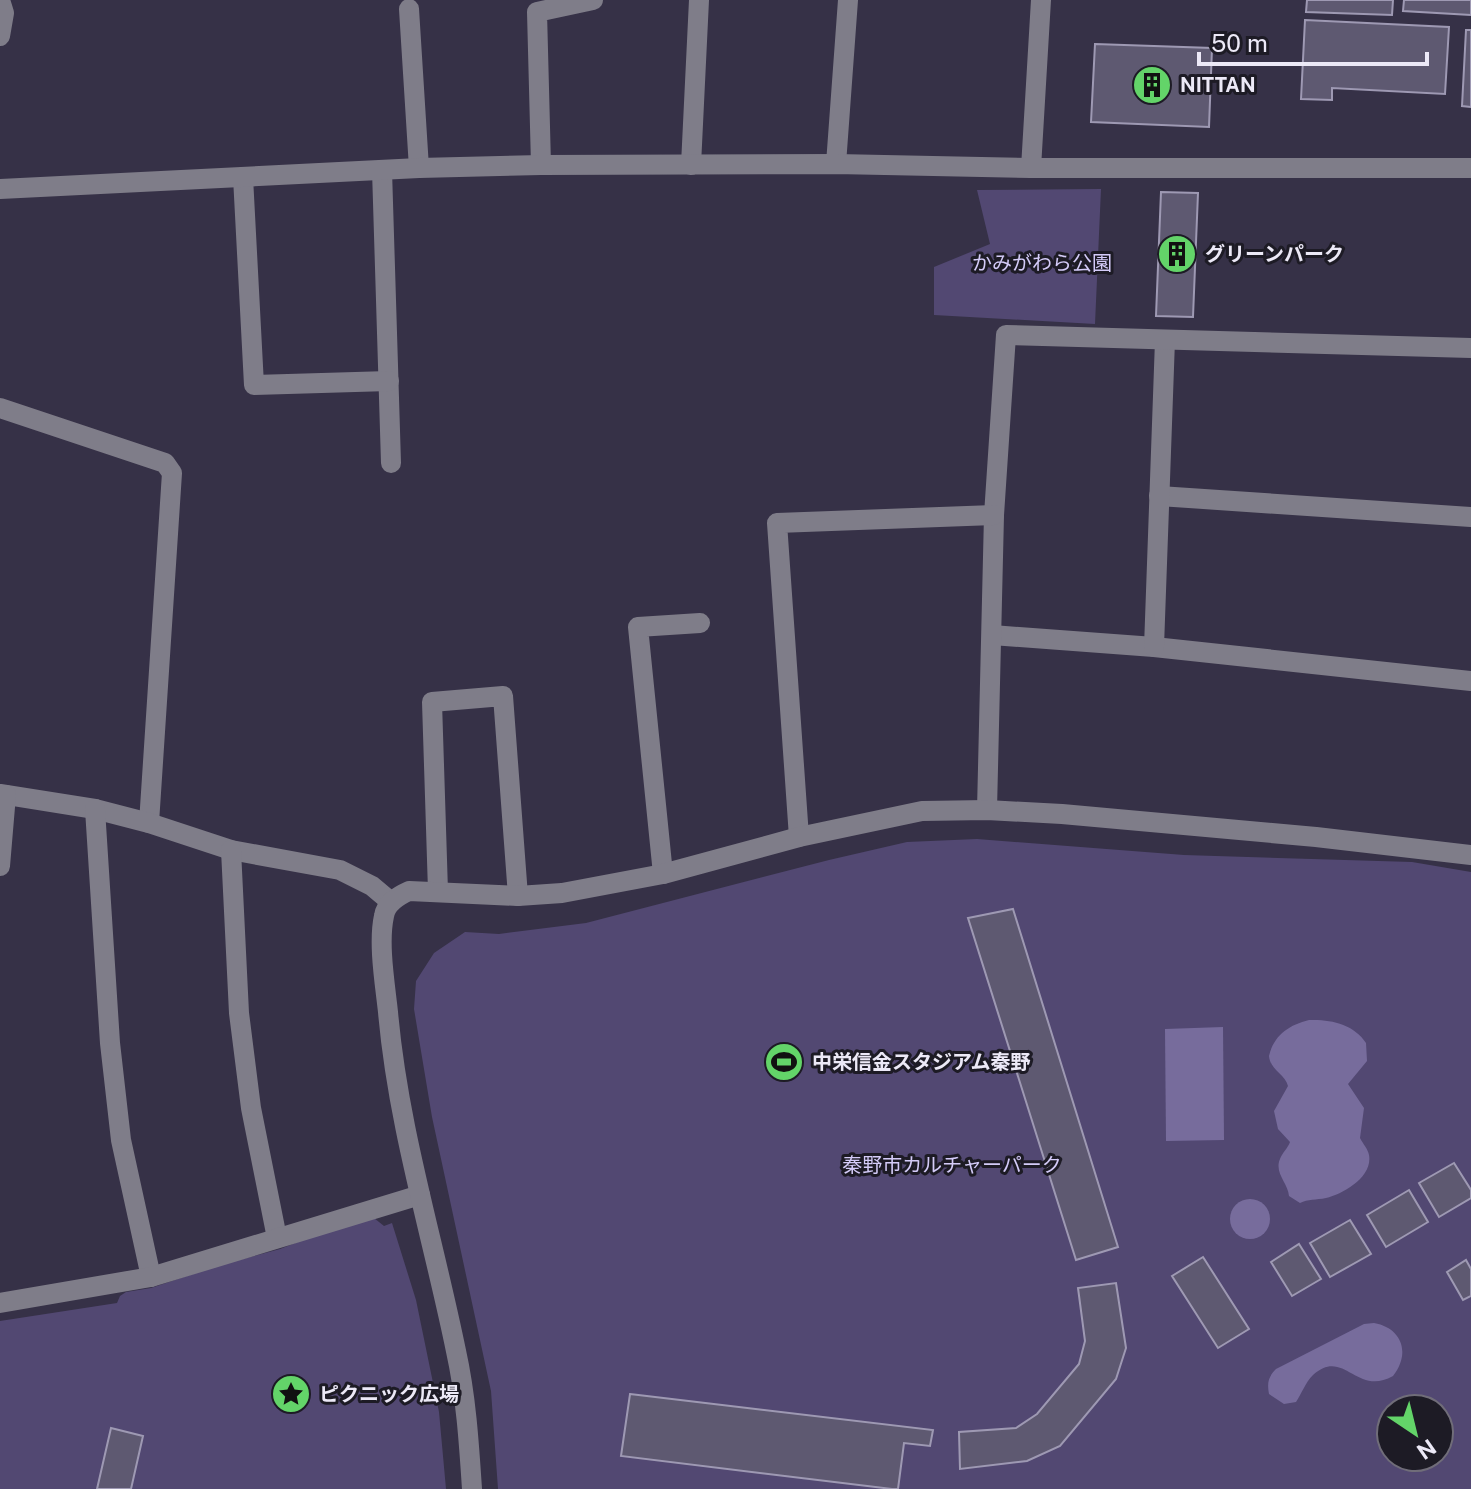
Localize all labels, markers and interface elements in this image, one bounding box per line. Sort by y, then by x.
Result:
scale bar [1199,16,1427,66]
text: 50 m [1211,29,1268,57]
building icon: NITTAN [1131,64,1173,106]
place label: NITTAN [1180,73,1256,97]
building icon: グリーンパーク [1156,233,1198,275]
place label: グリーンパーク [1205,242,1344,266]
park label: かみがわら公園 [972,251,1112,275]
sports icon: 中栄信金スタジアム秦野 [763,1041,805,1083]
place label: 中栄信金スタジアム秦野 [812,1050,1031,1074]
park label: 秦野市カルチャーパーク [842,1153,1062,1177]
place icon: ピクニック広場 [270,1373,312,1415]
place label: ピクニック広場 [319,1382,459,1406]
north arrow [1375,1393,1455,1473]
text: N [1412,1434,1441,1465]

